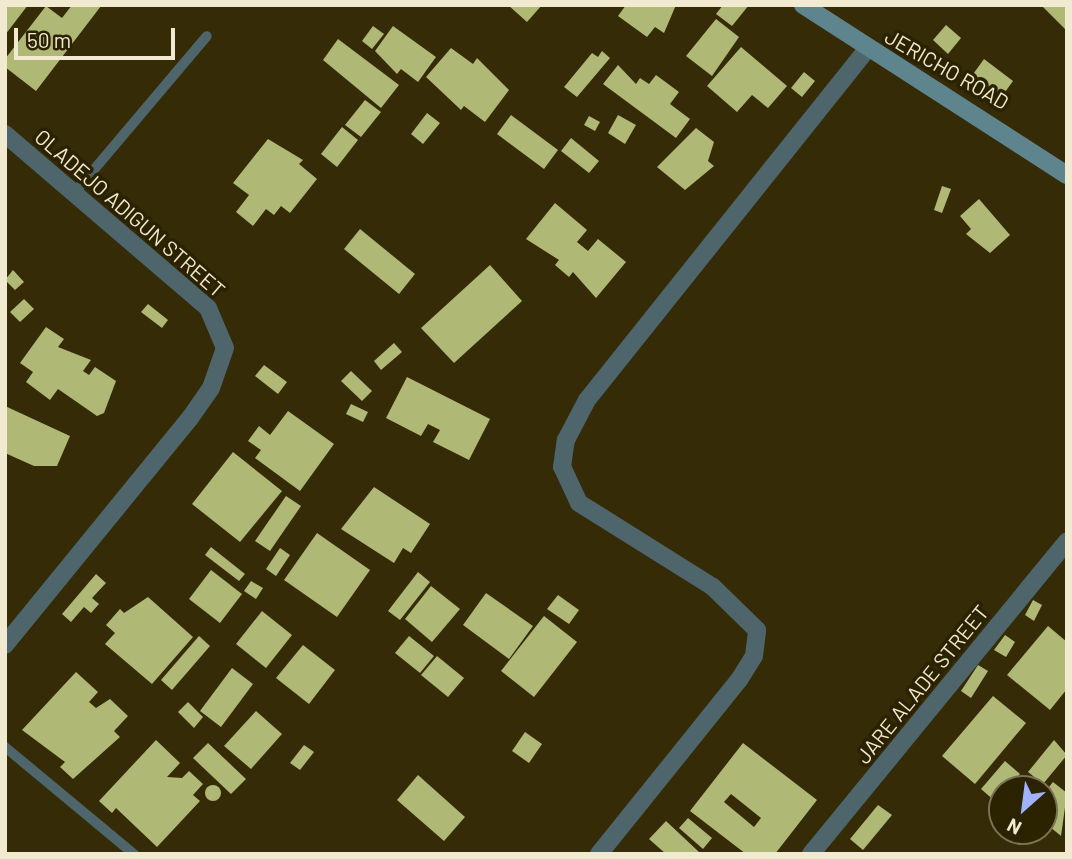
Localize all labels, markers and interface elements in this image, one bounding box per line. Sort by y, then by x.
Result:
scale bar [18,14,178,58]
street label: JERICHO ROAD [881,23,1013,115]
text: 50 m [27,27,71,52]
street label: OLADEJO ADIGUN STREET [30,124,230,302]
street label: JARE ALADE STREET [850,600,994,768]
north arrow [988,775,1058,845]
text: N [1003,814,1025,840]

